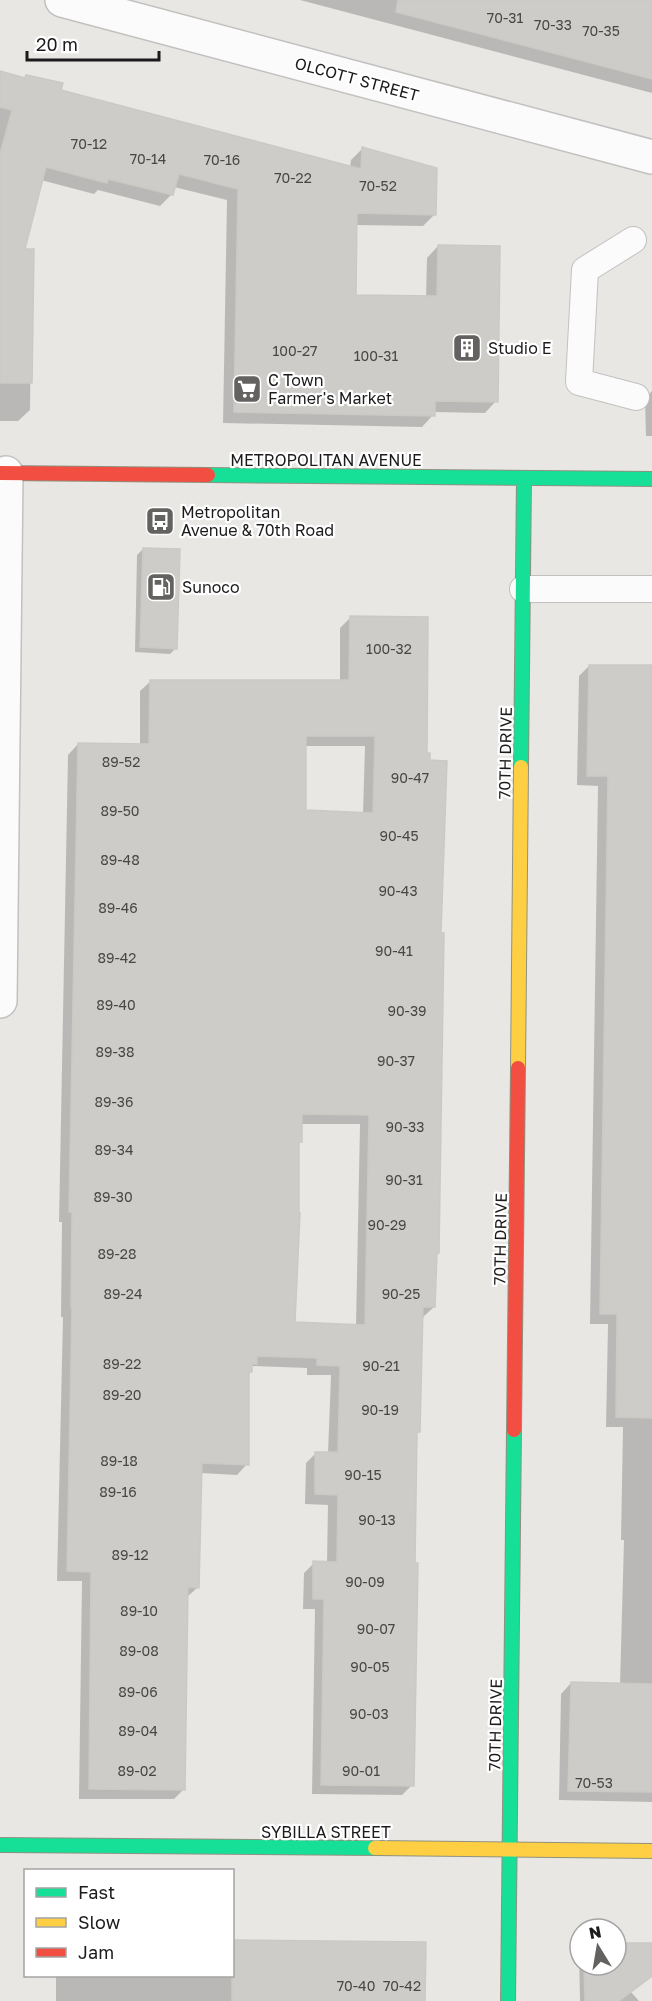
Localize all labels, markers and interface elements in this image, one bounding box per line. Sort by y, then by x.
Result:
house number: 70-31 [487,9,523,26]
house number: 70-33 [534,16,572,33]
house number: 70-35 [582,22,620,39]
scale bar [27,24,159,62]
text: 20 m [36,33,78,55]
street label: OLCOTT STREET [293,53,421,105]
house number: 70-12 [71,135,107,152]
house number: 70-14 [130,150,166,167]
house number: 70-16 [204,151,240,168]
house number: 70-22 [274,169,312,186]
house number: 70-52 [359,177,397,194]
building icon: Studio E [451,332,483,364]
place label: Studio E [488,338,552,358]
house number: 100-27 [272,342,318,359]
house number: 100-31 [354,347,398,364]
place label: C Town Farmer's Market [268,370,392,408]
supermarket icon: C Town Farmer's Market [231,373,263,405]
street label: METROPOLITAN AVENUE [230,450,422,470]
place label: Metropolitan Avenue & 70th Road [181,502,334,540]
bus stop icon: Metropolitan Avenue & 70th Road [144,505,176,537]
fuel station icon: Sunoco [145,571,177,603]
place label: Sunoco [182,577,240,597]
house number: 100-32 [366,640,412,657]
street label: 70TH DRIVE [494,707,516,799]
house number: 89-52 [102,753,140,770]
house number: 90-47 [391,769,429,786]
house number: 89-50 [100,802,140,819]
house number: 90-45 [379,827,419,844]
house number: 89-48 [100,851,140,868]
house number: 90-43 [378,882,418,899]
house number: 89-46 [98,899,138,916]
house number: 90-41 [375,942,413,959]
house number: 89-42 [98,949,137,966]
house number: 89-40 [96,996,136,1013]
house number: 90-39 [387,1002,427,1019]
house number: 89-38 [95,1043,135,1060]
house number: 90-37 [377,1052,415,1069]
house number: 89-36 [95,1093,134,1110]
house number: 90-33 [386,1118,424,1135]
house number: 89-34 [94,1141,134,1158]
house number: 90-31 [385,1171,423,1188]
house number: 89-30 [93,1188,133,1205]
street label: 70TH DRIVE [489,1193,511,1285]
house number: 90-29 [367,1216,407,1233]
house number: 89-28 [98,1245,137,1262]
house number: 89-24 [104,1285,143,1302]
house number: 90-25 [382,1285,420,1302]
house number: 89-22 [103,1355,141,1372]
house number: 90-21 [362,1357,400,1374]
house number: 89-20 [102,1386,142,1403]
house number: 90-19 [361,1401,399,1418]
house number: 89-18 [100,1452,138,1469]
house number: 90-15 [344,1466,382,1483]
house number: 89-16 [99,1483,137,1500]
house number: 90-13 [358,1511,396,1528]
house number: 89-12 [111,1546,149,1563]
house number: 90-09 [345,1573,385,1590]
house number: 89-10 [120,1602,158,1619]
house number: 90-07 [357,1620,395,1637]
house number: 89-08 [119,1642,159,1659]
house number: 90-05 [350,1658,390,1675]
street label: 70TH DRIVE [484,1679,506,1771]
house number: 89-06 [118,1683,158,1700]
house number: 90-03 [349,1705,389,1722]
house number: 89-04 [118,1722,158,1739]
house number: 89-02 [117,1762,157,1779]
house number: 90-01 [342,1762,380,1779]
house number: 70-53 [575,1774,613,1791]
street label: SYBILLA STREET [261,1822,391,1842]
legend [24,1869,234,1977]
text: Fast [78,1881,115,1903]
text: Slow [78,1911,121,1933]
north arrow [568,1917,628,1977]
text: N [587,1921,603,1943]
text: Jam [78,1941,114,1963]
house number: 70-40 [337,1977,375,1994]
house number: 70-42 [383,1977,421,1994]

